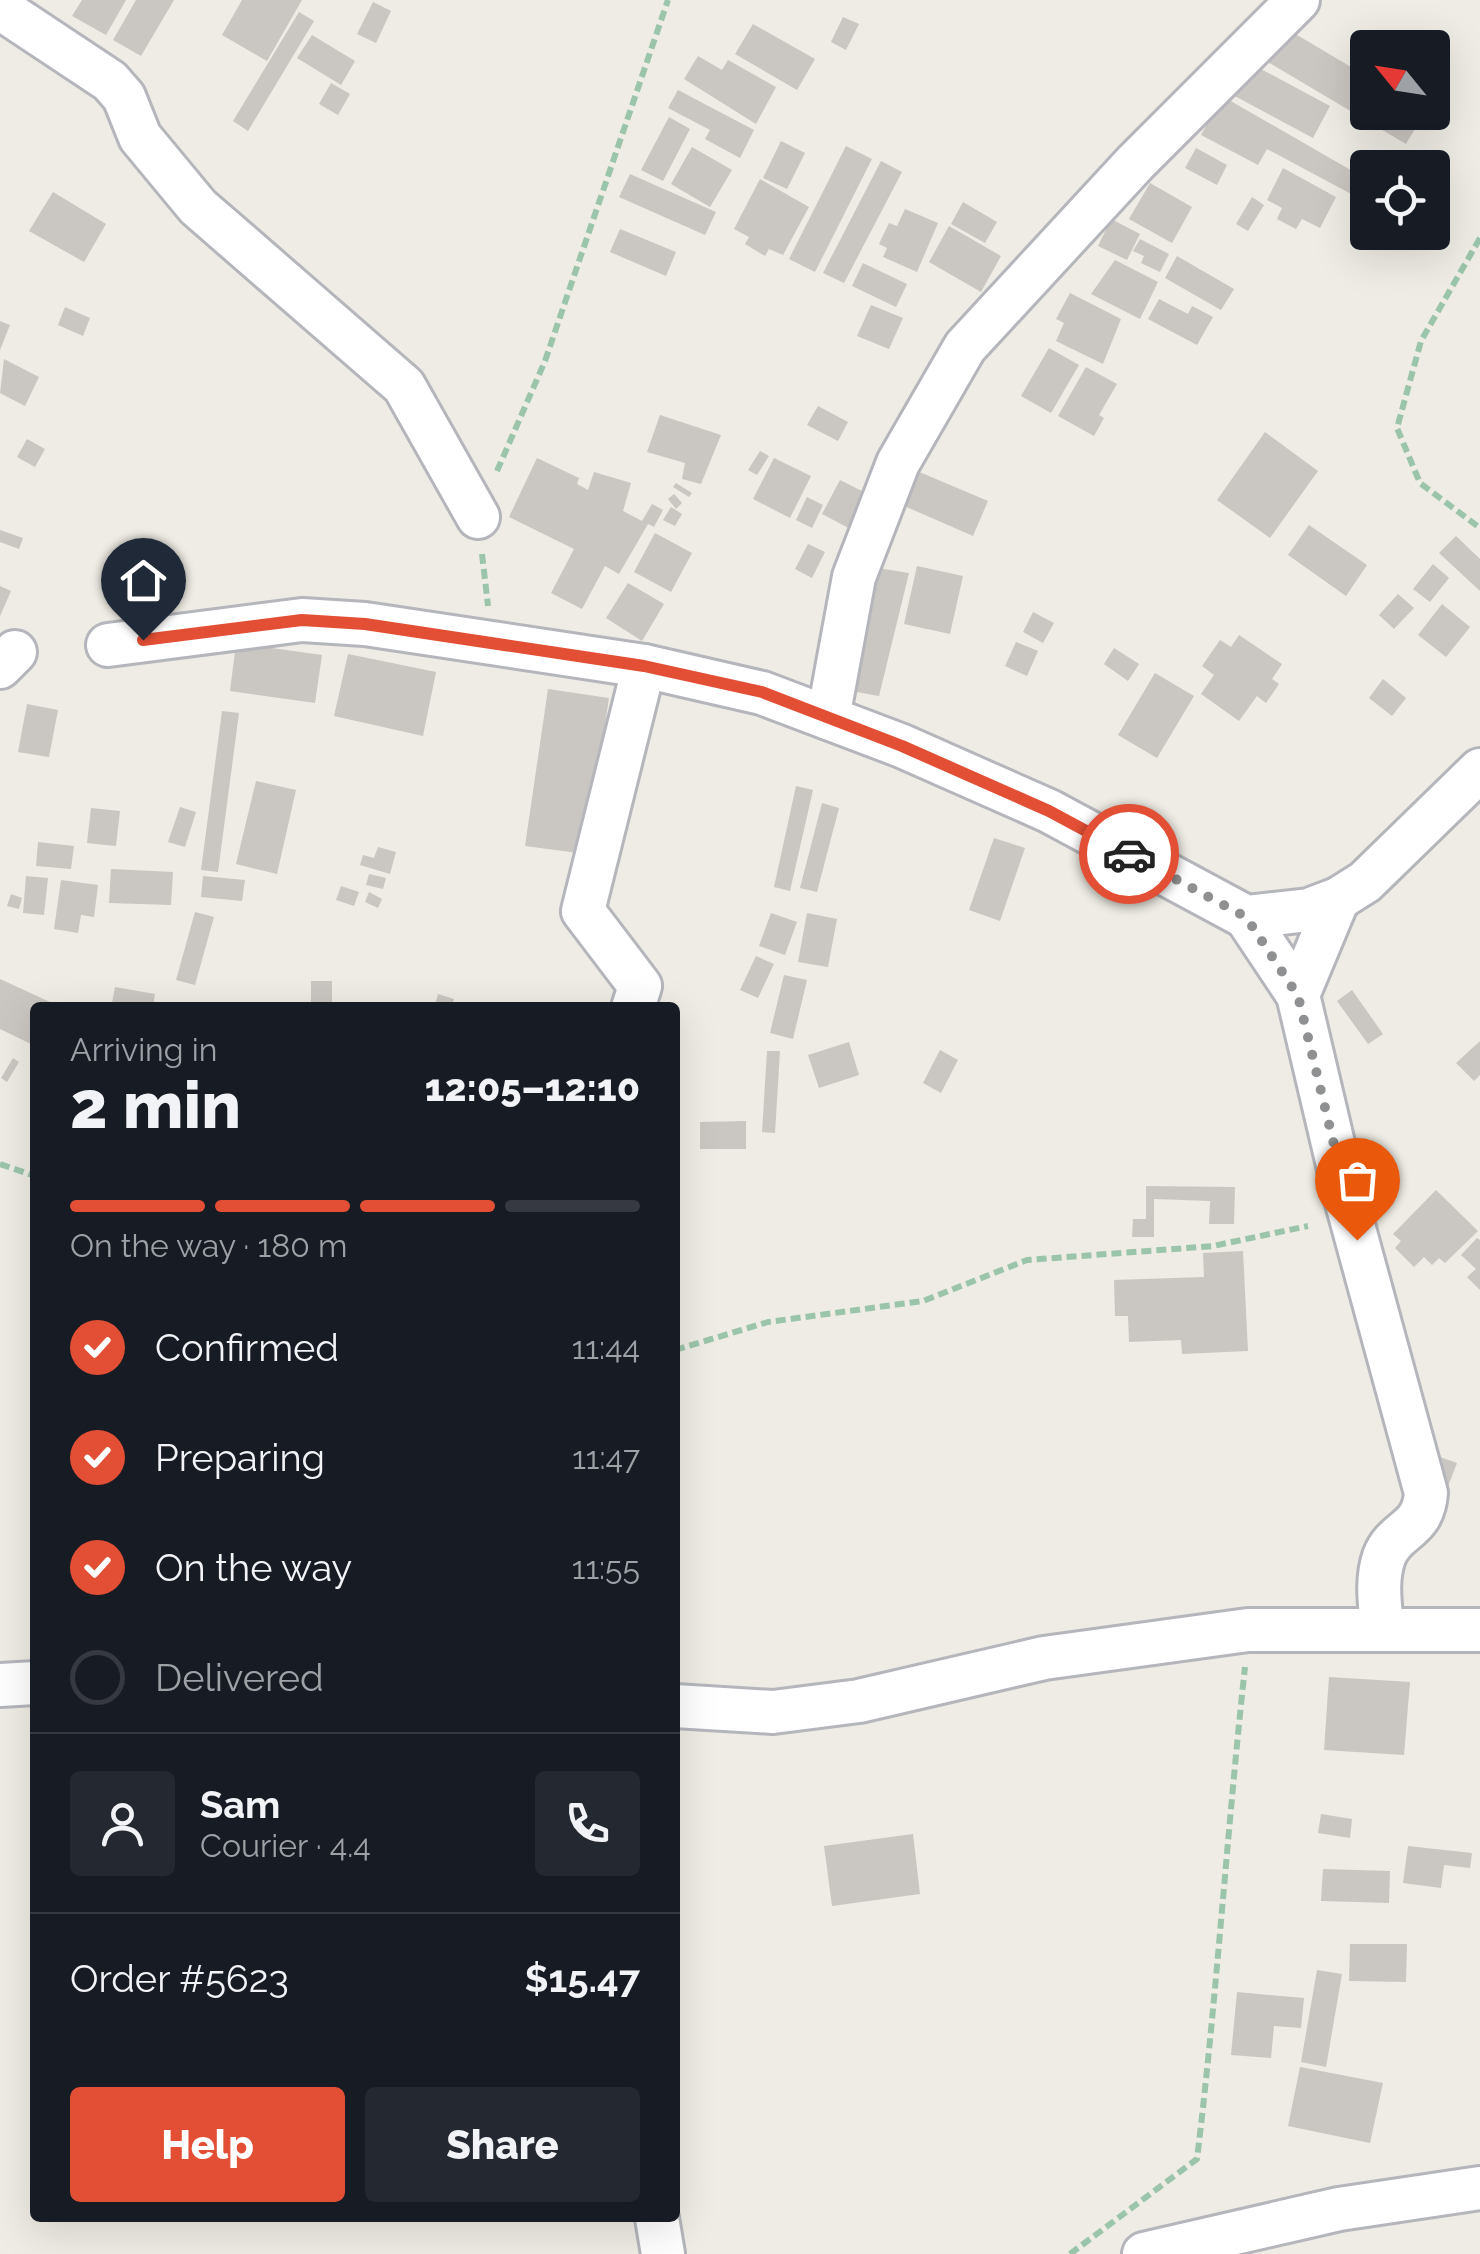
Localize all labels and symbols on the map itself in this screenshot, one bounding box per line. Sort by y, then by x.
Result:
north arrow [1350,30,1450,130]
pin [101,538,186,641]
courier [1079,804,1179,904]
pin [1315,1138,1400,1241]

